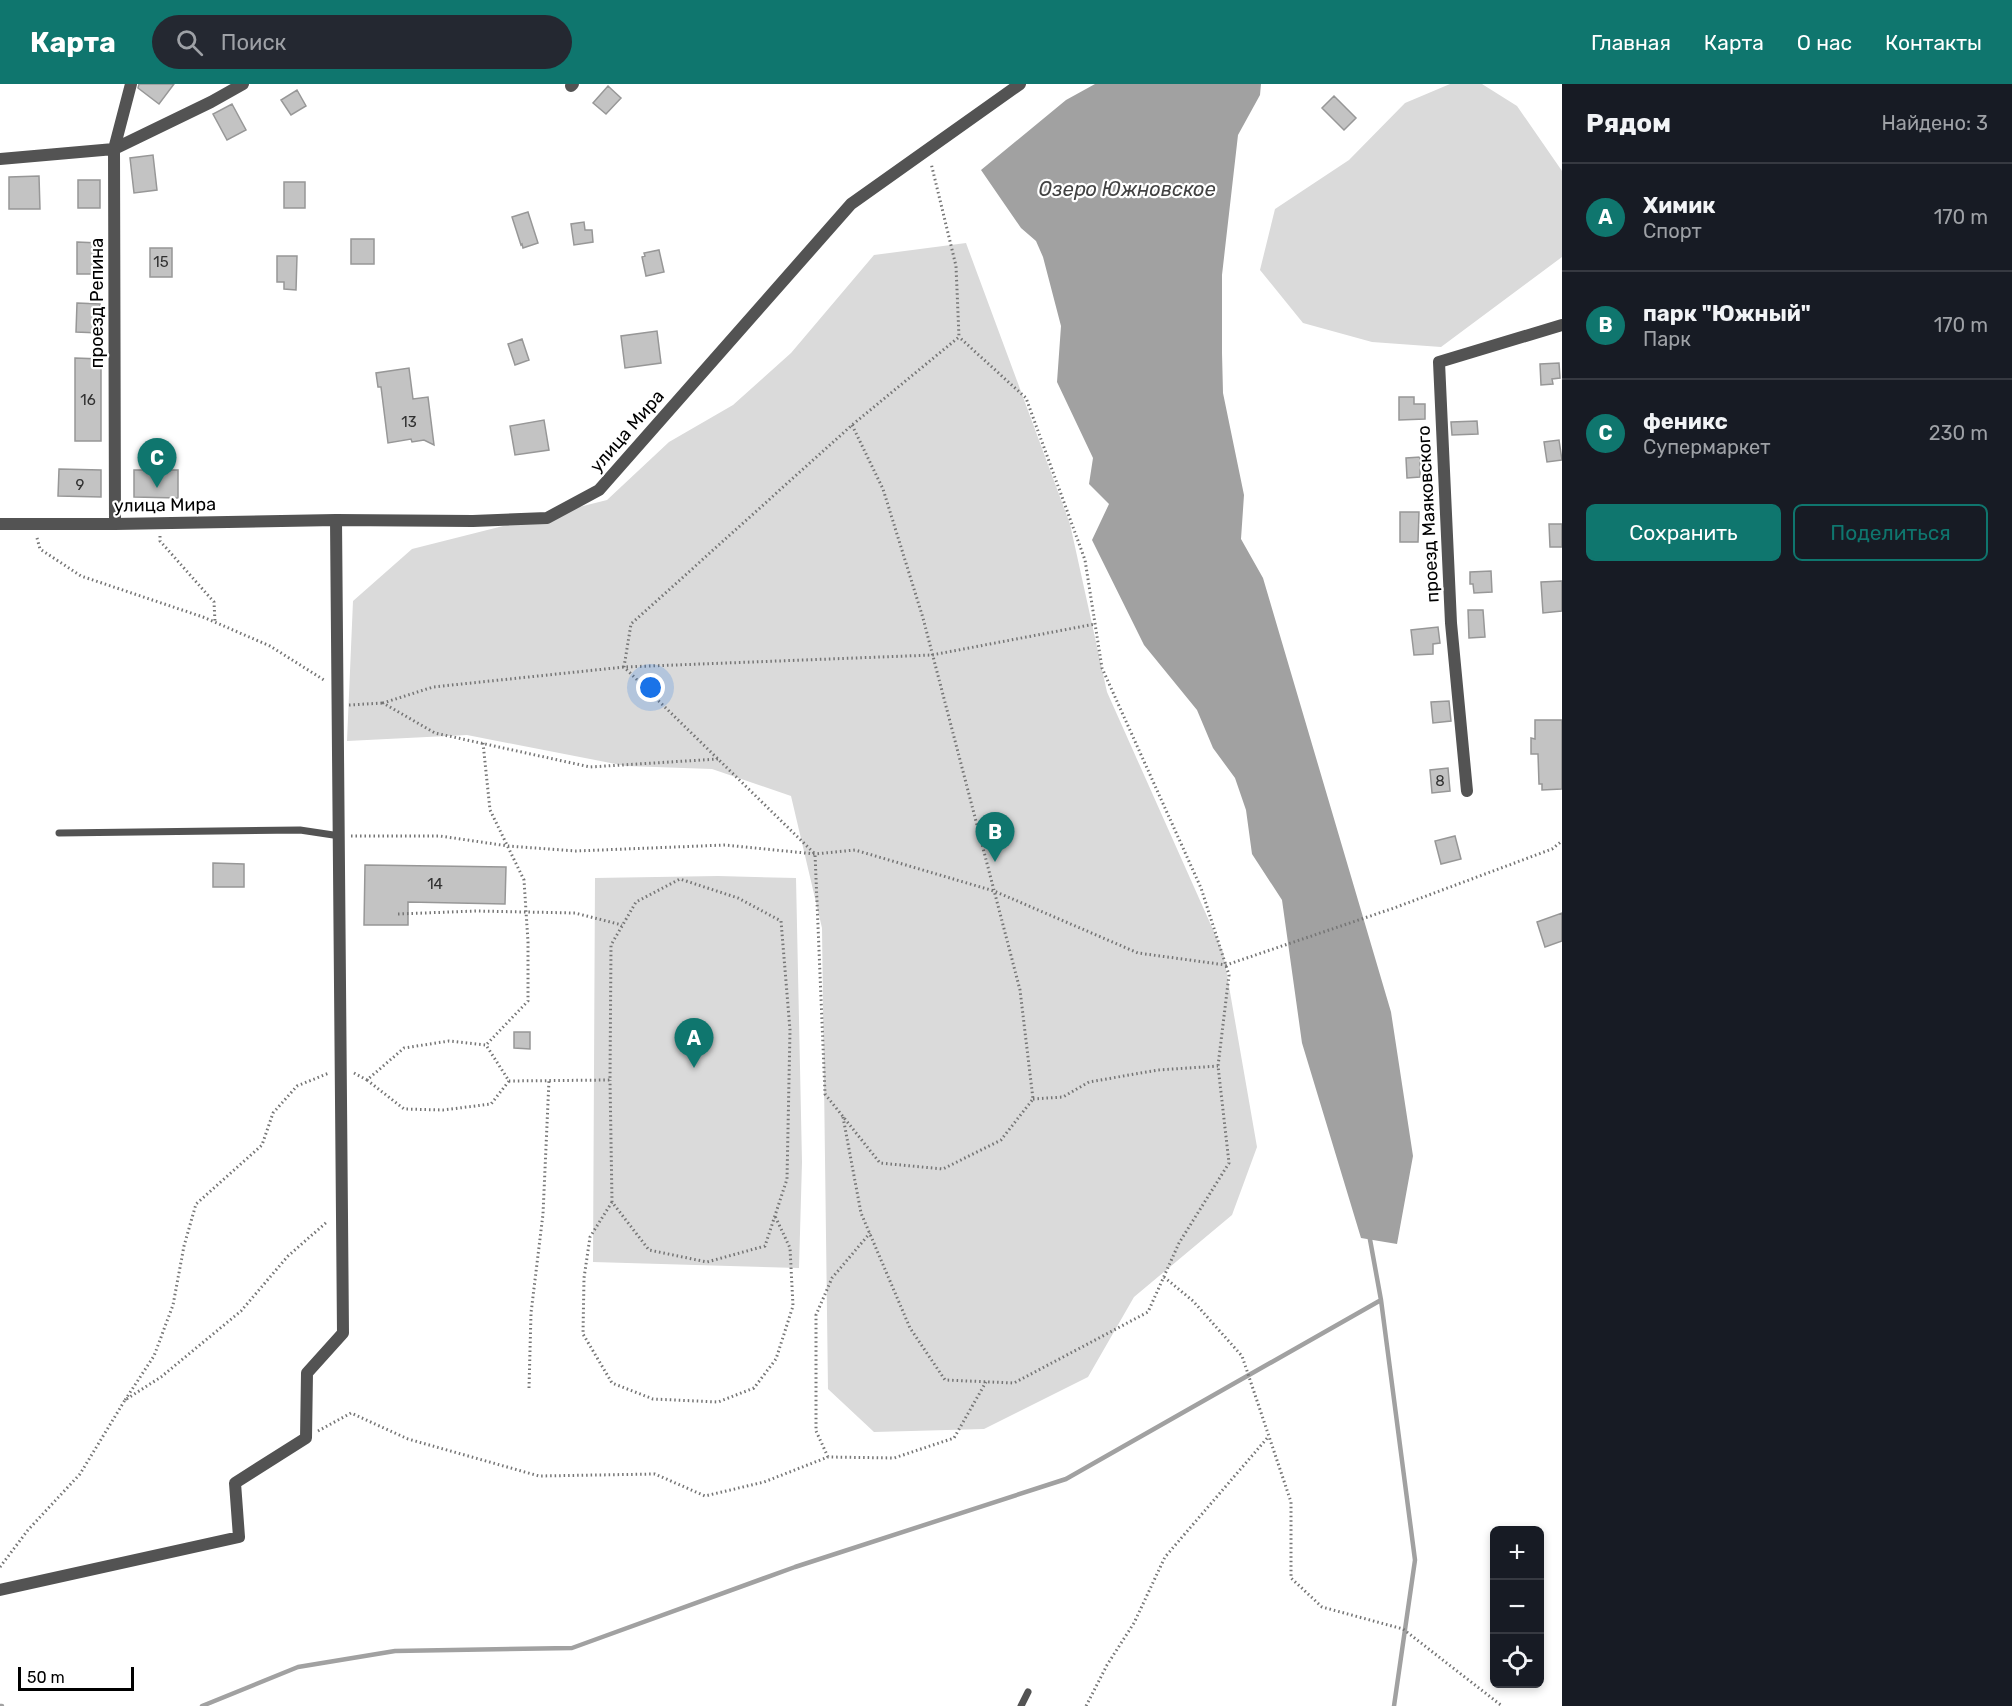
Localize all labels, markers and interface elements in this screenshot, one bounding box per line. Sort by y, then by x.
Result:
search box [152,15,572,69]
text: Карта [30,26,116,59]
icon: search [173,26,206,59]
text: Поиск [221,29,286,56]
text: Главная [1591,30,1671,55]
text: Карта [1704,30,1764,55]
text: О нас [1797,30,1852,55]
text: Контакты [1885,30,1982,55]
text: Рядом [1586,108,1671,139]
text: Найдено: 3 [1882,111,1988,135]
water label: Озеро Южновское [1038,177,1216,201]
text: Химик [1643,192,1716,219]
text: A [1598,205,1613,229]
text: 170 m [1934,205,1988,229]
text: Спорт [1643,219,1702,243]
street label: проезд Репина [86,238,108,368]
house number: 15 [153,253,169,271]
text: парк "Южный" [1643,300,1811,327]
text: B [1598,313,1613,337]
text: 170 m [1934,313,1988,337]
text: Парк [1643,327,1691,351]
street label: улица Мира [585,385,669,477]
house number: 16 [80,391,96,409]
text: феникс [1643,408,1728,435]
house number: 13 [401,413,417,431]
text: C [1598,421,1613,445]
text: 230 m [1929,421,1988,445]
street label: проезд Маяковского [1412,425,1444,603]
text: Супермаркет [1643,435,1771,459]
pin: C [138,438,176,488]
house number: 9 [76,476,85,494]
street label: улица Мира [114,493,216,517]
button: Сохранить [1586,504,1781,561]
button: Поделиться [1793,504,1988,561]
your location [636,673,665,702]
house number: 8 [1435,772,1445,790]
pin: B [976,812,1014,862]
house number: 14 [427,875,443,893]
pin: A [674,1018,714,1068]
map controls [1490,1526,1544,1688]
button: + [1490,1526,1544,1580]
button: − [1490,1580,1544,1634]
button: locate [1490,1634,1544,1688]
scale bar [18,1664,134,1692]
text: 50 m [27,1668,65,1687]

